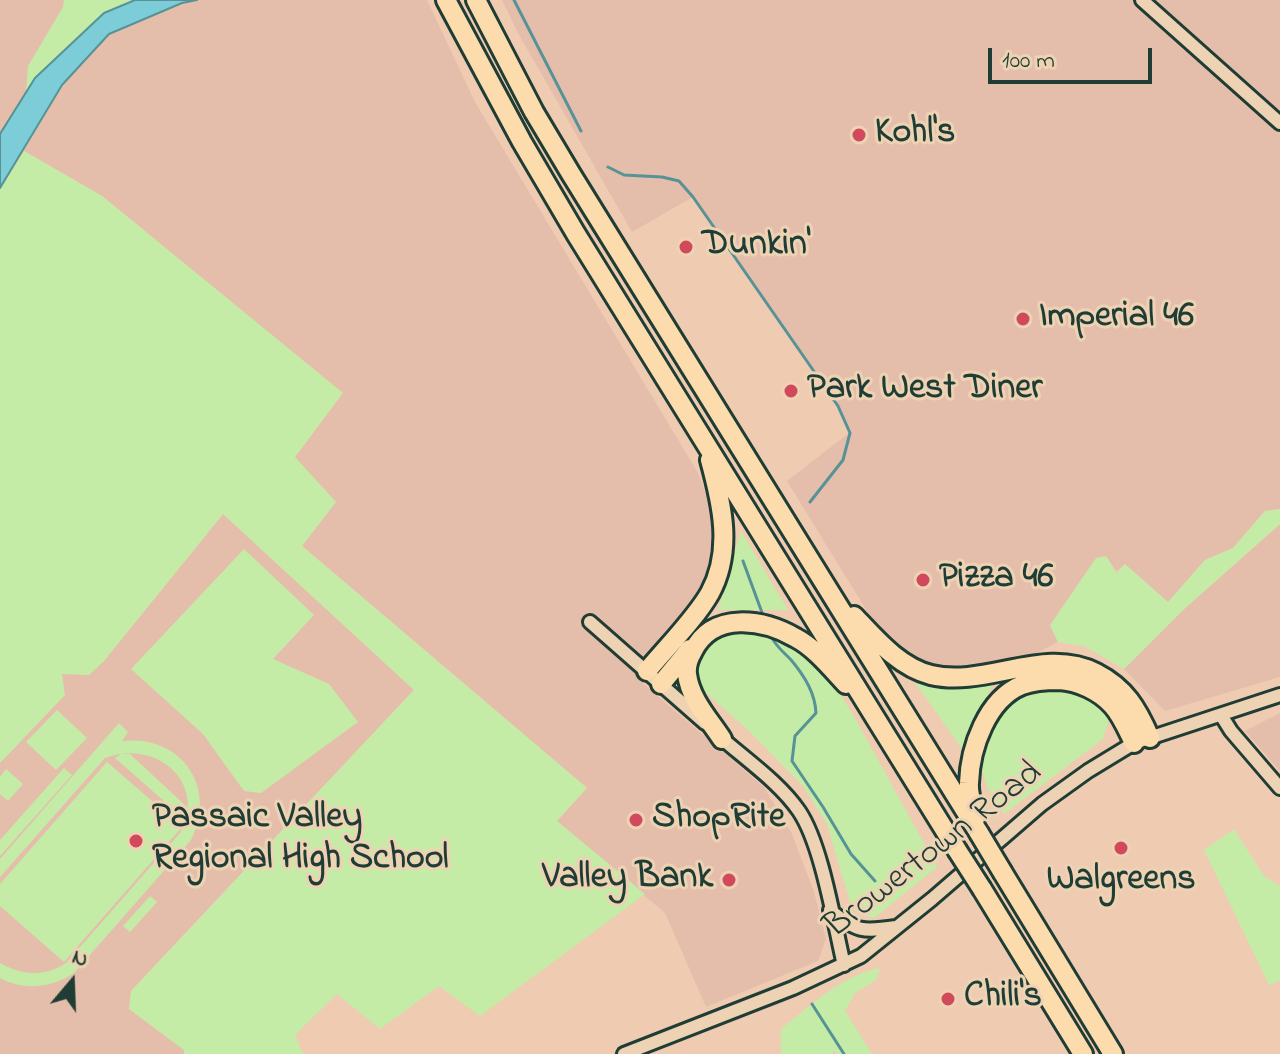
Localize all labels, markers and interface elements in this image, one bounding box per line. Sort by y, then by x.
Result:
scale bar [992,32,1156,82]
text: 100 m [1002,44,1055,79]
place label: Kohl's [875,113,955,157]
marker: Kohl's [850,126,868,144]
place label: Dunkin' [702,225,810,269]
marker: Dunkin' [677,238,695,256]
place label: Imperial 46 [1039,297,1194,341]
marker: Imperial 46 [1014,310,1032,328]
place label: Park West Diner [807,369,1042,413]
marker: Park West Diner [782,382,800,400]
place label: Pizza 46 [939,558,1053,602]
marker: Pizza 46 [914,571,932,589]
street label: Browertown Road [817,754,1053,950]
place label: Passaic Valley Regional High School [152,798,449,883]
place label: ShopRite [652,798,785,842]
marker: ShopRite [627,811,645,829]
marker: Passaic Valley Regional High School [127,832,145,850]
marker: Walgreens [1112,839,1130,857]
place label: Valley Bank [542,858,713,902]
place label: Walgreens [1046,860,1196,904]
marker: Valley Bank [720,871,738,889]
north arrow [32,942,112,1022]
text: N [68,942,92,977]
place label: Chili's [964,977,1042,1021]
marker: Chili's [939,990,957,1008]

